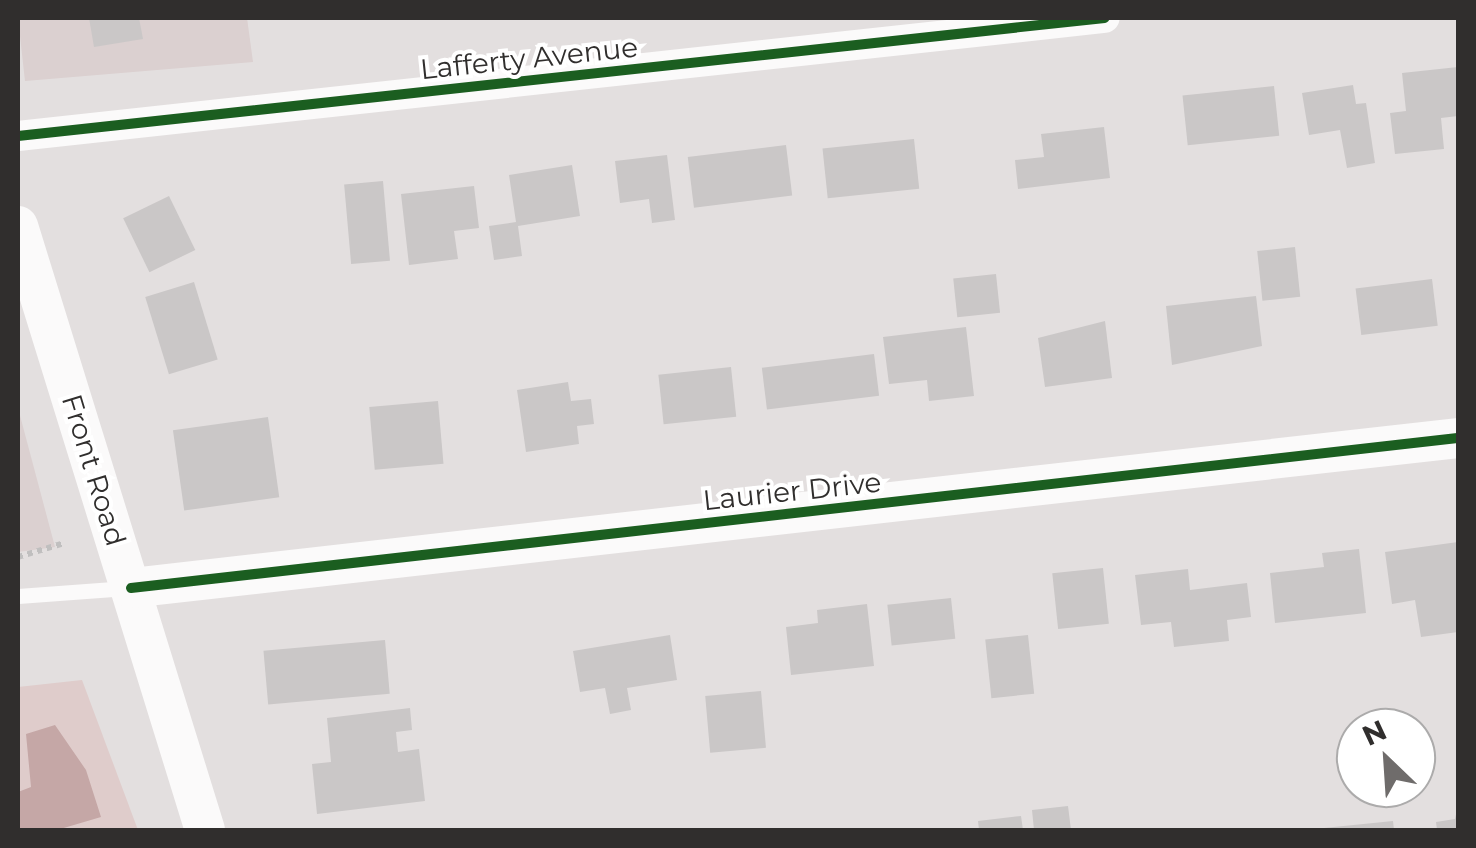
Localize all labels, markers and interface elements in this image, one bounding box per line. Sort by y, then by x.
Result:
street label: Lafferty Avenue [418,30,640,86]
street label: Front Road [55,390,133,550]
street label: Laurier Drive [701,465,883,517]
north arrow [1336,708,1436,808]
text: N [1357,712,1392,753]

